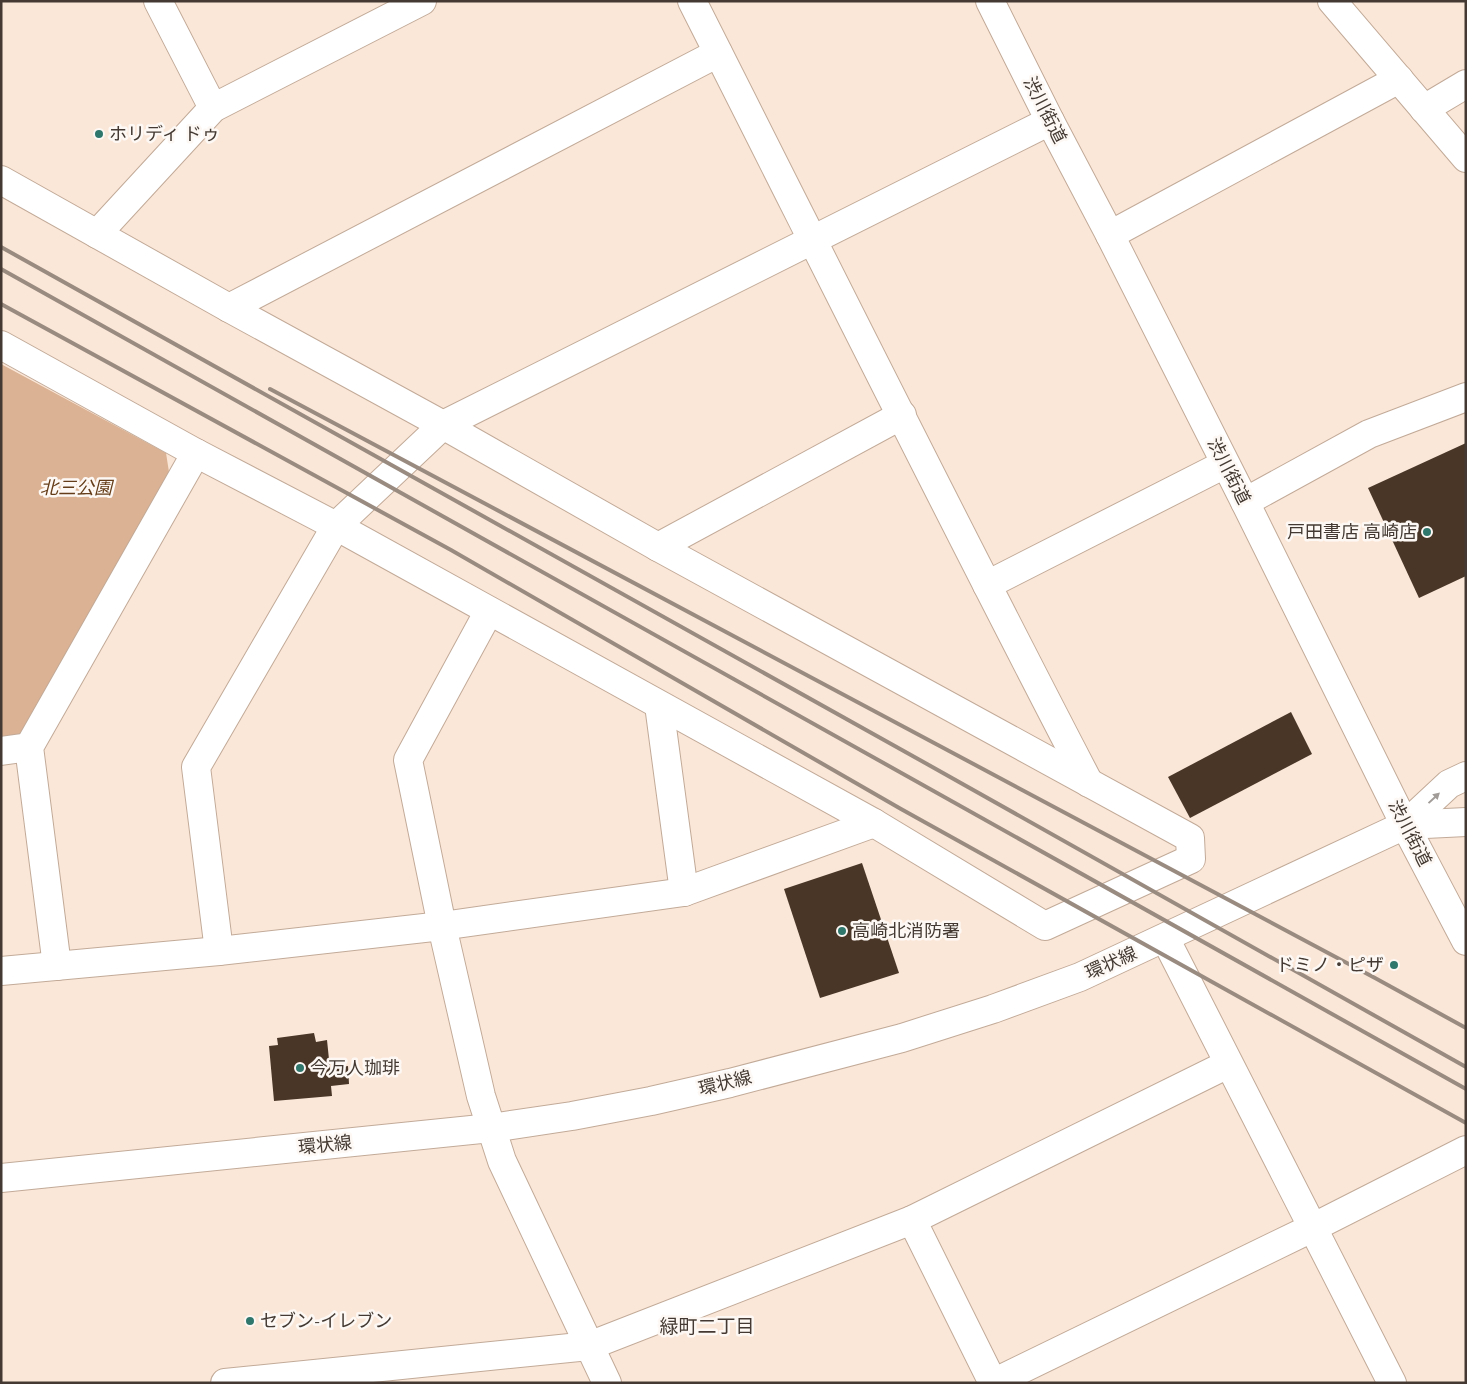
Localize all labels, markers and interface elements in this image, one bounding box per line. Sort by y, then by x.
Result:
street label: 渋川街道 [1019,73,1071,147]
place label: ホリディ ドゥ [109,123,220,145]
marker: ホリディ ドゥ [93,128,105,140]
street label: 渋川街道 [1203,434,1255,508]
park label: 北三公園 [40,477,115,499]
place label: 戸田書店 高崎店 [1287,521,1417,543]
marker: 戸田書店 高崎店 [1421,526,1433,538]
one-way arrow [1428,792,1440,804]
street label: 渋川街道 [1384,796,1436,870]
place label: 高崎北消防署 [852,920,960,942]
marker: 高崎北消防署 [836,925,848,937]
street label: 環状線 [1082,942,1140,984]
place label: ドミノ・ピザ [1276,954,1384,976]
marker: ドミノ・ピザ [1388,959,1400,971]
place label: 今万人珈琲 [310,1057,400,1079]
marker: 今万人珈琲 [294,1062,306,1074]
street label: 環状線 [696,1066,754,1100]
street label: 環状線 [297,1131,353,1159]
place label: セブン-イレブン [260,1310,392,1332]
marker: セブン-イレブン [244,1315,256,1327]
district label: 緑町二丁目 [659,1315,755,1338]

